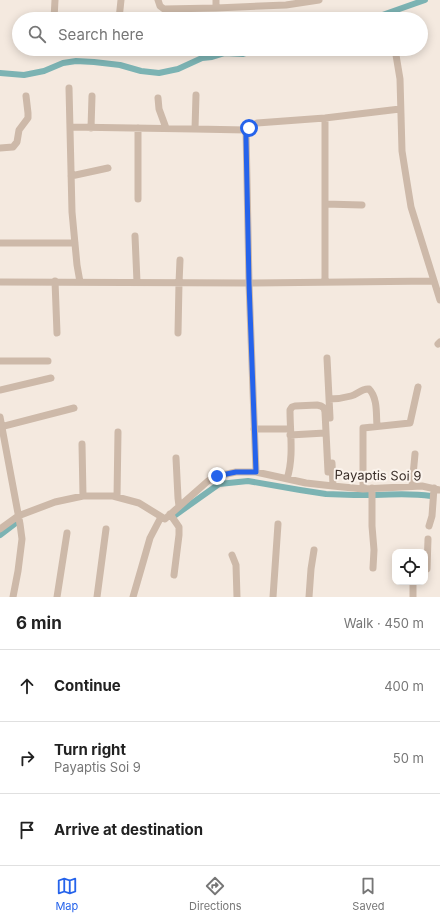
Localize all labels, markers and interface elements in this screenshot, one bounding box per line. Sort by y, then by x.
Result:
search box [12,12,428,56]
icon: search [26,23,48,45]
text: Search here [58,25,144,44]
route start [240,119,258,137]
street label: Payaptis Soi 9 [334,466,422,484]
route end [208,467,226,485]
map controls [392,549,428,585]
button: locate [392,549,428,585]
text: 6 min [16,613,62,633]
text: Walk · 450 m [344,615,424,631]
icon: ahead [16,675,38,697]
text: Continue [54,676,121,695]
text: 400 m [384,678,424,694]
text: Turn right [54,740,126,759]
icon: right [16,747,38,769]
text: 50 m [393,750,424,766]
text: Payaptis Soi 9 [54,759,141,775]
icon: arrive [16,819,38,841]
text: Arrive at destination [54,820,203,839]
tab: Map [55,875,78,913]
tab: Directions [189,875,242,913]
tab: Saved [352,875,385,913]

